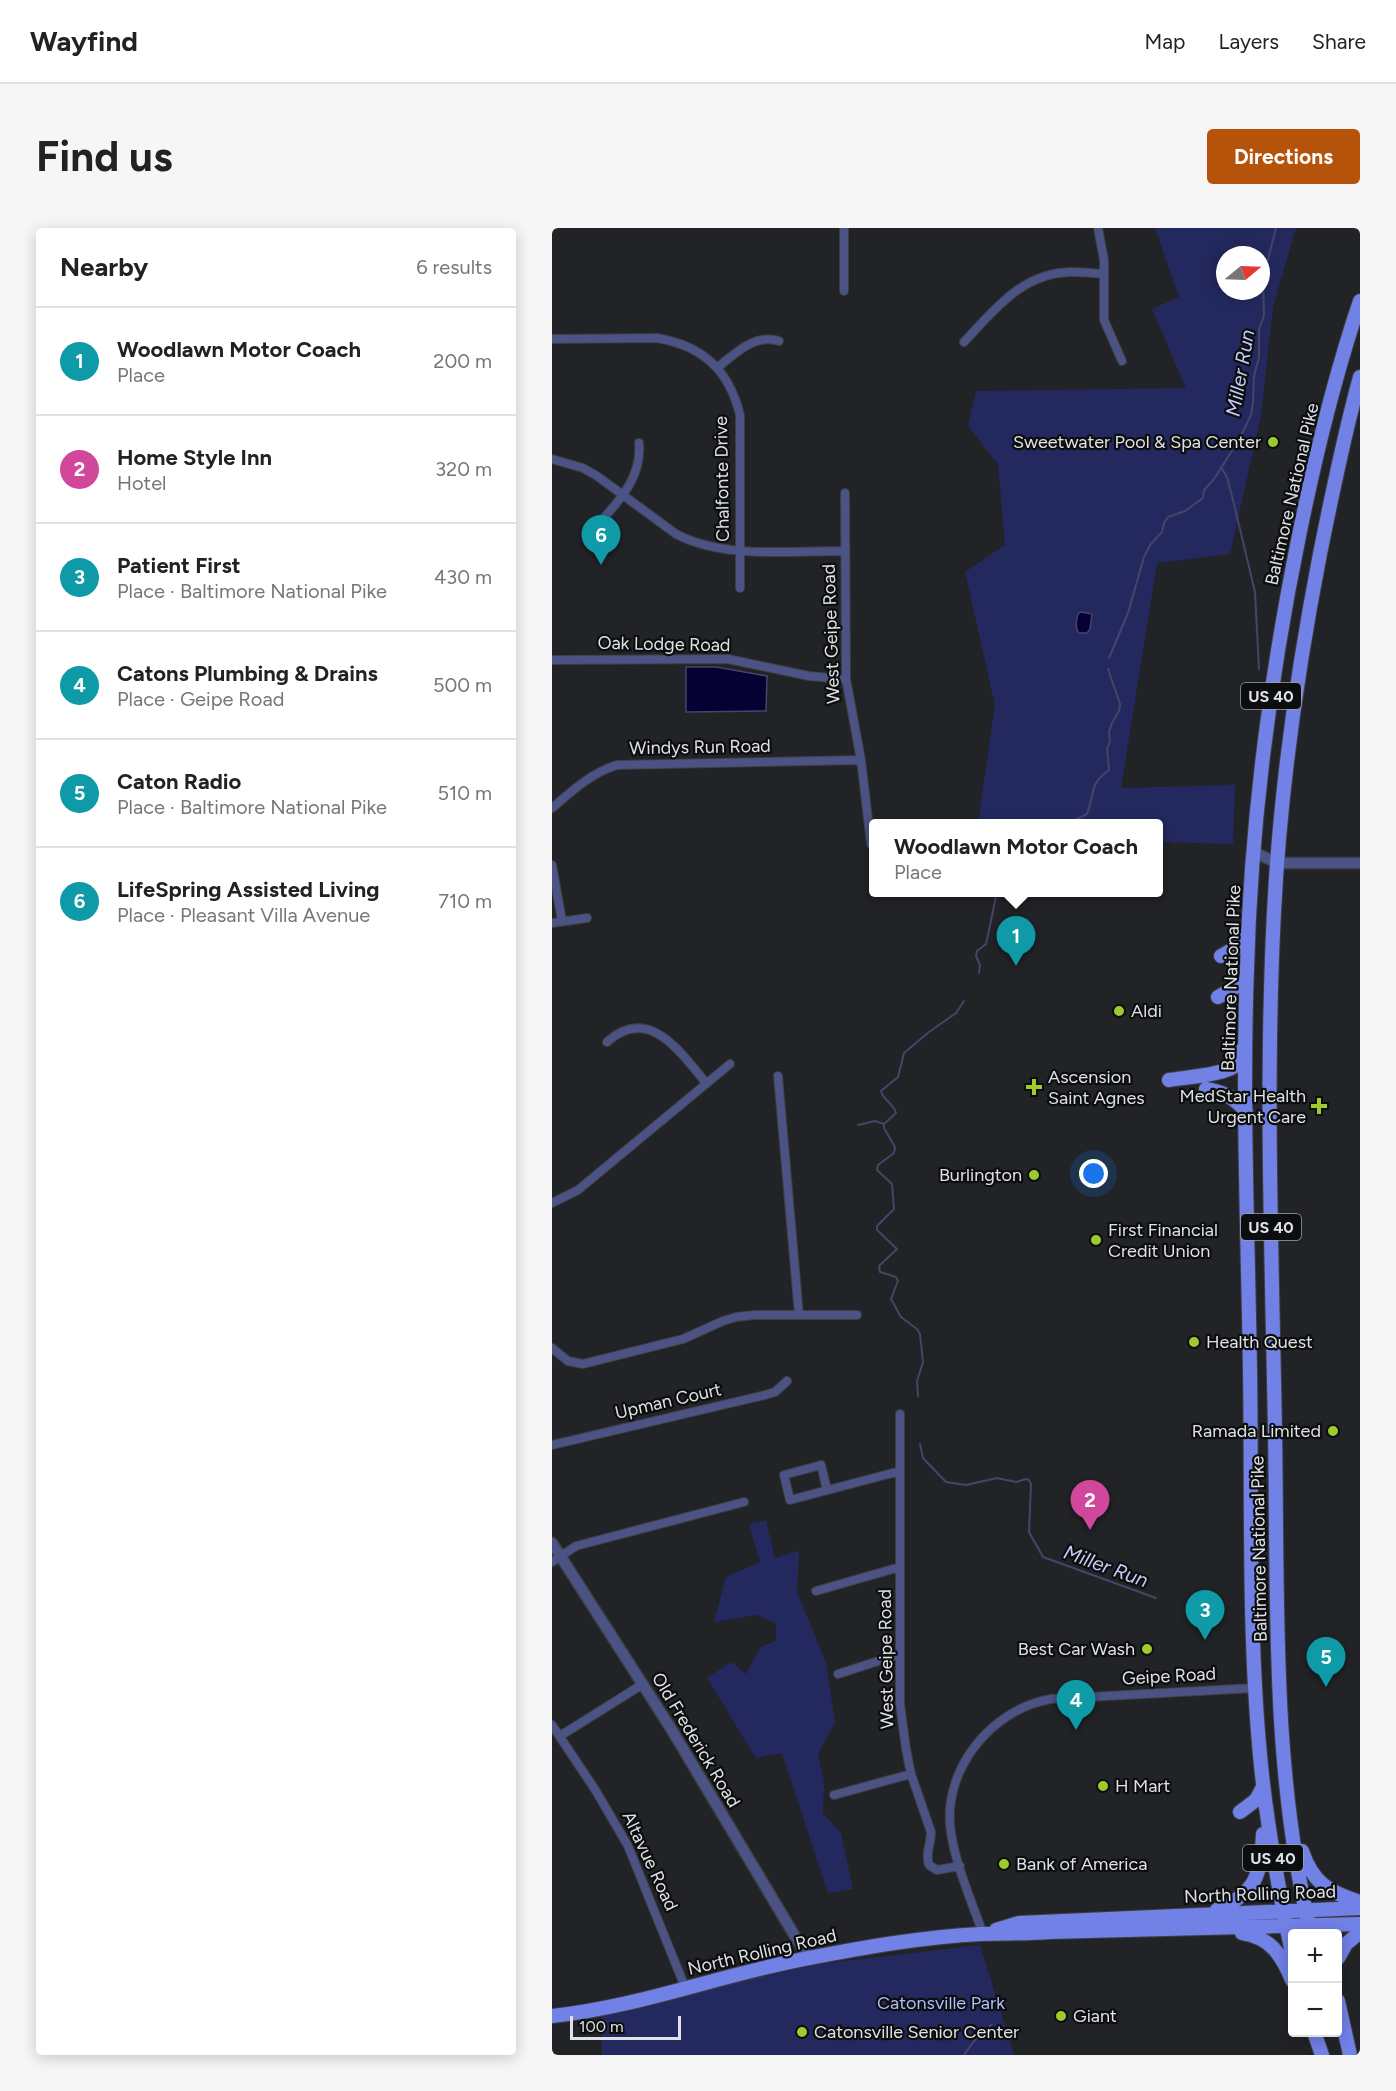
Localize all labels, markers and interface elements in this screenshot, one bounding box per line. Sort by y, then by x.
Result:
text: Wayfind [30,24,138,58]
text: Map [1145,29,1185,54]
text: Layers [1218,29,1279,54]
text: Share [1312,29,1366,54]
button: Directions [1207,129,1360,184]
text: Find us [36,131,173,182]
north arrow [1216,246,1270,300]
text: Nearby [60,251,148,283]
text: 6 results [416,255,492,279]
water label: Miller Run [1221,328,1259,418]
text: Woodlawn Motor Coach [117,336,361,363]
text: 1 [75,349,84,373]
text: 200 m [433,349,492,373]
text: Place [117,363,165,387]
street label: Baltimore National Pike [1260,401,1324,587]
street label: Chalfonte Drive [710,416,734,542]
place label: Sweetwater Pool & Spa Center [1013,431,1261,453]
marker: Sweetwater Pool & Spa Center [1266,435,1280,449]
text: Home Style Inn [117,444,272,471]
text: 2 [74,457,85,481]
text: 320 m [435,457,492,481]
text: Hotel [117,471,166,495]
pin: 6 [581,516,620,565]
text: Patient First [117,552,241,579]
street label: West Geipe Road [818,564,844,704]
text: 3 [74,565,85,589]
text: 430 m [434,565,492,589]
text: Place · Baltimore National Pike [117,579,387,603]
street label: Oak Lodge Road [597,632,731,656]
text: Catons Plumbing & Drains [117,660,378,687]
text: 4 [73,673,86,697]
text: 500 m [433,673,492,697]
road number: US 40 [1241,683,1301,709]
text: Place · Geipe Road [117,687,284,711]
street label: Windys Run Road [629,735,771,759]
text: Caton Radio [117,768,241,795]
text: 5 [74,781,85,805]
text: 510 m [437,781,492,805]
text: Place · Baltimore National Pike [117,795,387,819]
popup [869,819,1163,897]
text: Woodlawn Motor Coach [894,833,1138,860]
text: Place [894,860,942,884]
text: LifeSpring Assisted Living [117,876,379,903]
street label: Baltimore National Pike [1217,884,1245,1072]
text: 6 [74,889,85,913]
text: 710 m [438,889,492,913]
text: Place · Pleasant Villa Avenue [117,903,370,927]
pin: 1 [996,916,1036,966]
place label: Aldi [1131,1000,1162,1022]
marker: Aldi [1112,1004,1126,1018]
place label: Ascension Saint Agnes [1048,1066,1145,1109]
marker: Ascension Saint Agnes [1025,1078,1043,1096]
place label: MedStar Health Urgent Care [1180,1085,1306,1128]
marker: MedStar Health Urgent Care [1310,1097,1328,1115]
your location [1079,1159,1108,1188]
place label: Burlington [939,1164,1022,1186]
marker: Burlington [1027,1168,1041,1182]
road number: US 40 [1241,1214,1301,1240]
place label: First Financial Credit Union [1108,1219,1218,1262]
marker: First Financial Credit Union [1089,1233,1103,1247]
place label: Health Quest [1206,1331,1313,1353]
marker: Health Quest [1187,1335,1201,1349]
street label: Upman Court [613,1378,724,1424]
place label: Ramada Limited [1192,1420,1321,1442]
marker: Ramada Limited [1326,1424,1340,1438]
street label: Baltimore National Pike [1246,1455,1272,1642]
pin: 2 [1070,1480,1110,1530]
water label: Miller Run [1061,1540,1151,1592]
street label: West Geipe Road [874,1589,898,1729]
pin: 3 [1186,1590,1224,1640]
place label: Best Car Wash [1018,1638,1135,1660]
pin: 5 [1306,1638,1346,1687]
marker: Best Car Wash [1140,1642,1154,1656]
street label: Geipe Road [1121,1663,1217,1689]
street label: Old Frederick Road [647,1669,745,1811]
pin: 4 [1056,1680,1096,1730]
place label: H Mart [1115,1775,1170,1797]
marker: H Mart [1096,1779,1110,1793]
street label: Altavue Road [617,1808,683,1914]
road number: US 40 [1243,1845,1303,1871]
place label: Bank of America [1016,1853,1147,1875]
marker: Bank of America [997,1857,1011,1871]
street label: North Rolling Road [1184,1880,1336,1908]
street label: North Rolling Road [685,1924,839,1980]
map controls [1288,1929,1342,2037]
button: + [1288,1929,1342,1983]
button: − [1288,1983,1342,2037]
park label: Catonsville Park [877,1992,1005,2014]
place label: Giant [1073,2005,1117,2027]
marker: Giant [1054,2009,1068,2023]
scale bar [570,2013,681,2040]
text: 100 m [579,2017,624,2036]
place label: Catonsville Senior Center [814,2021,1019,2043]
marker: Catonsville Senior Center [795,2025,809,2039]

